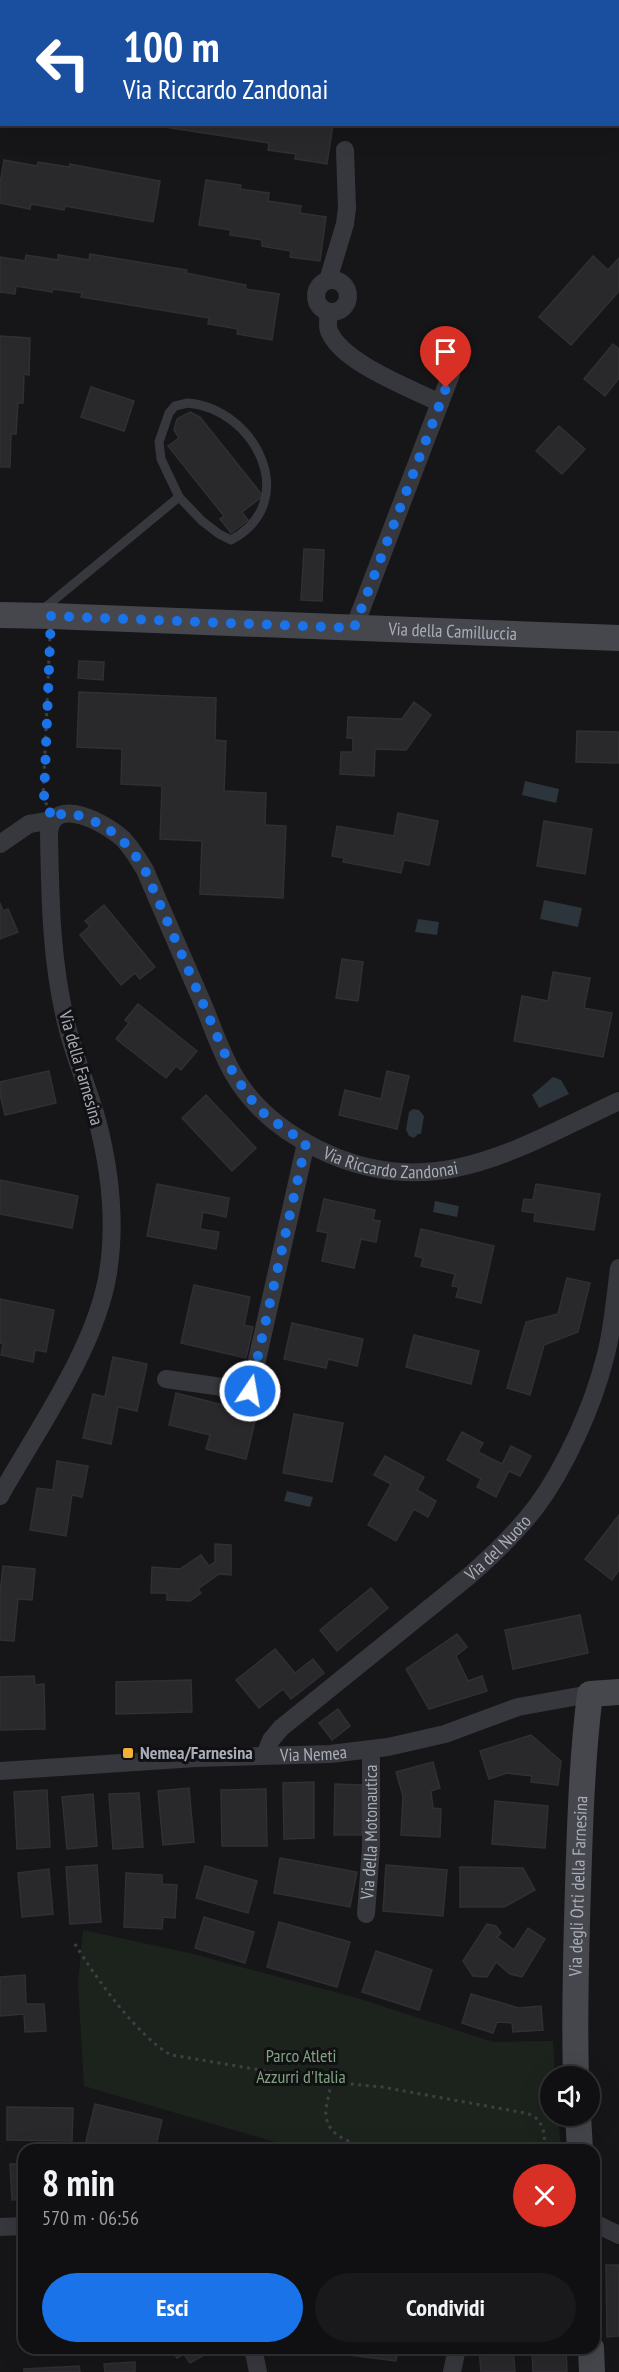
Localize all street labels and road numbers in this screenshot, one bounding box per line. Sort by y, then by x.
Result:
street label: Via della Camilluccia [387,617,517,645]
street label: Via della Farnesina [54,1007,109,1128]
street label: Via Riccardo Zandonai [319,1141,460,1183]
street label: Via del Nuoto [459,1510,536,1586]
street label: Via Nemea [279,1740,348,1767]
street label: Via della Motonautica [355,1765,382,1901]
street label: Via degli Orti della Farnesina [564,1795,592,1978]

